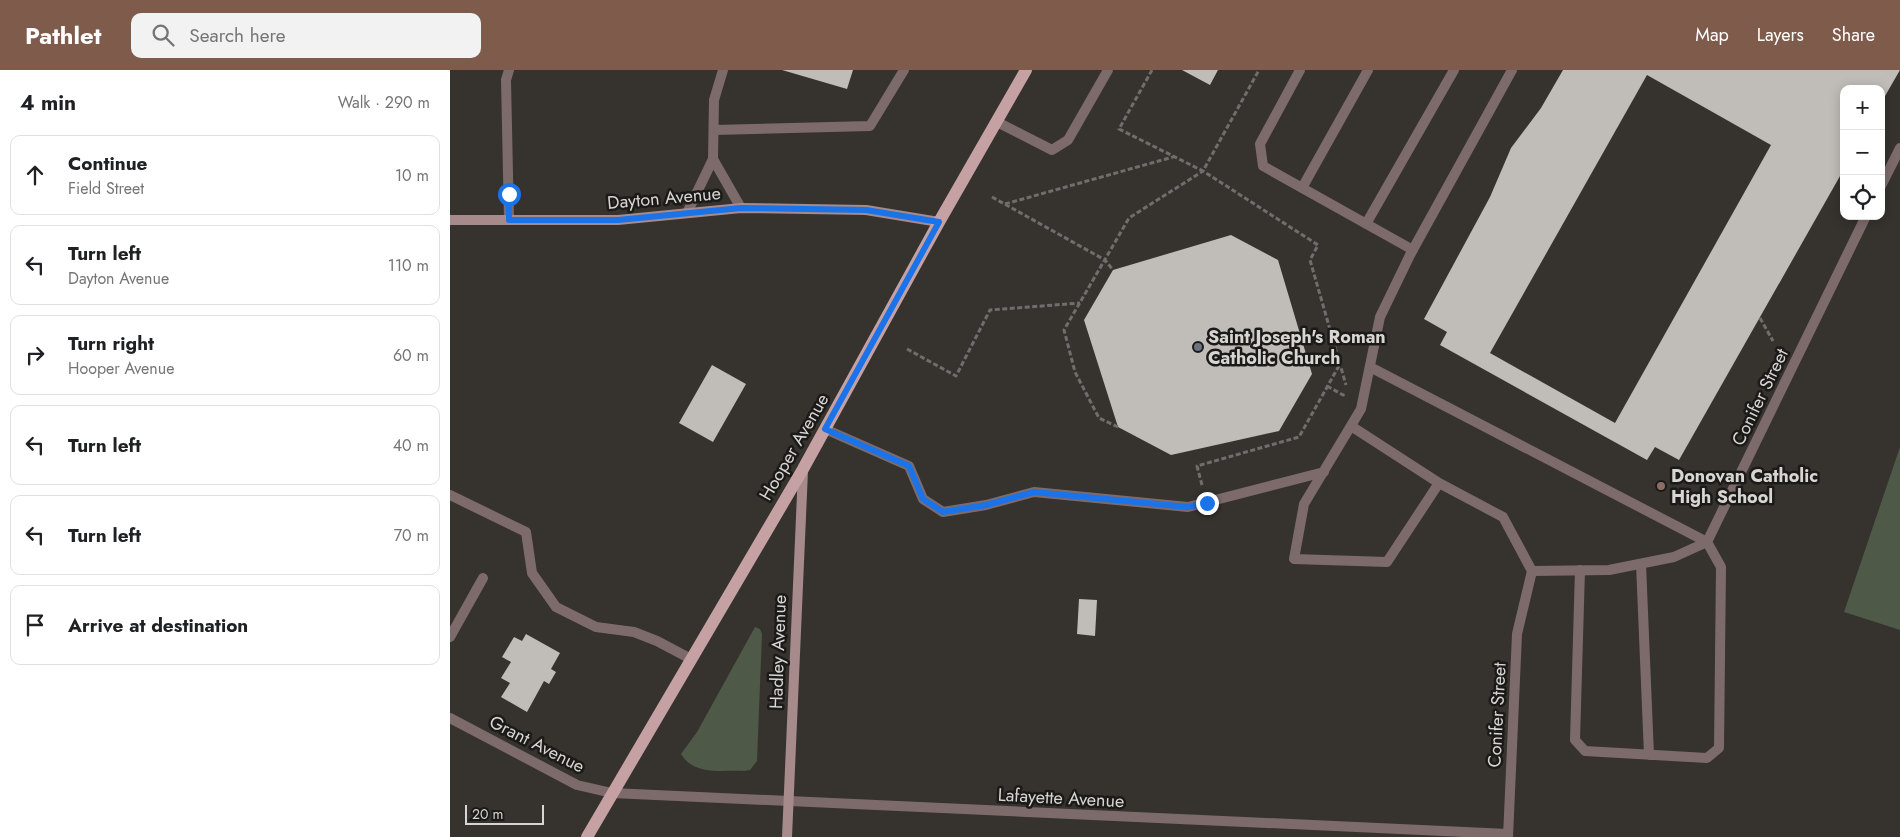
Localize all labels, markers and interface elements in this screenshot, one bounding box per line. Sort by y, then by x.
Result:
search box [131,13,481,58]
text: Pathlet [25,18,101,53]
icon: search [149,21,177,49]
text: Search here [189,22,285,49]
text: Map [1695,22,1729,48]
text: Layers [1757,22,1804,48]
text: Share [1832,22,1875,48]
map controls [1840,85,1885,220]
button: + [1840,85,1885,130]
text: 4 min [20,88,76,118]
text: Walk · 290 m [338,91,430,114]
button: − [1840,130,1885,175]
text: Continue [68,150,147,177]
icon: ahead [21,161,49,189]
text: 10 m [395,164,429,187]
button: locate [1840,175,1885,220]
text: Field Street [68,177,144,200]
street label: Dayton Avenue [606,180,722,216]
route start [498,183,521,206]
text: Turn left [68,240,141,267]
icon: left [21,251,49,279]
text: 110 m [388,254,429,277]
text: Dayton Avenue [68,267,169,290]
place label: Saint Joseph's Roman Catholic Church [1208,324,1386,371]
text: Turn right [68,330,154,357]
icon: right [21,341,49,369]
marker: Saint Joseph's Roman Catholic Church [1192,341,1204,353]
street label: Conifer Street [1725,343,1795,450]
text: 60 m [393,344,429,367]
text: Hooper Avenue [68,357,174,380]
street label: Hooper Avenue [753,389,835,505]
icon: left [21,431,49,459]
text: Turn left [68,432,141,459]
text: 40 m [393,434,429,457]
place label: Donovan Catholic High School [1671,463,1818,510]
marker: Donovan Catholic High School [1655,480,1667,492]
route end [1196,492,1219,515]
icon: left [21,521,49,549]
text: Turn left [68,522,141,549]
text: 70 m [394,524,429,547]
street label: Hadley Avenue [763,594,793,710]
icon: arrive [21,611,49,639]
text: Arrive at destination [68,612,248,639]
street label: Conifer Street [1481,661,1513,768]
street label: Grant Avenue [485,709,589,779]
street label: Lafayette Avenue [997,782,1125,814]
scale bar [465,802,544,825]
text: 20 m [472,804,504,824]

